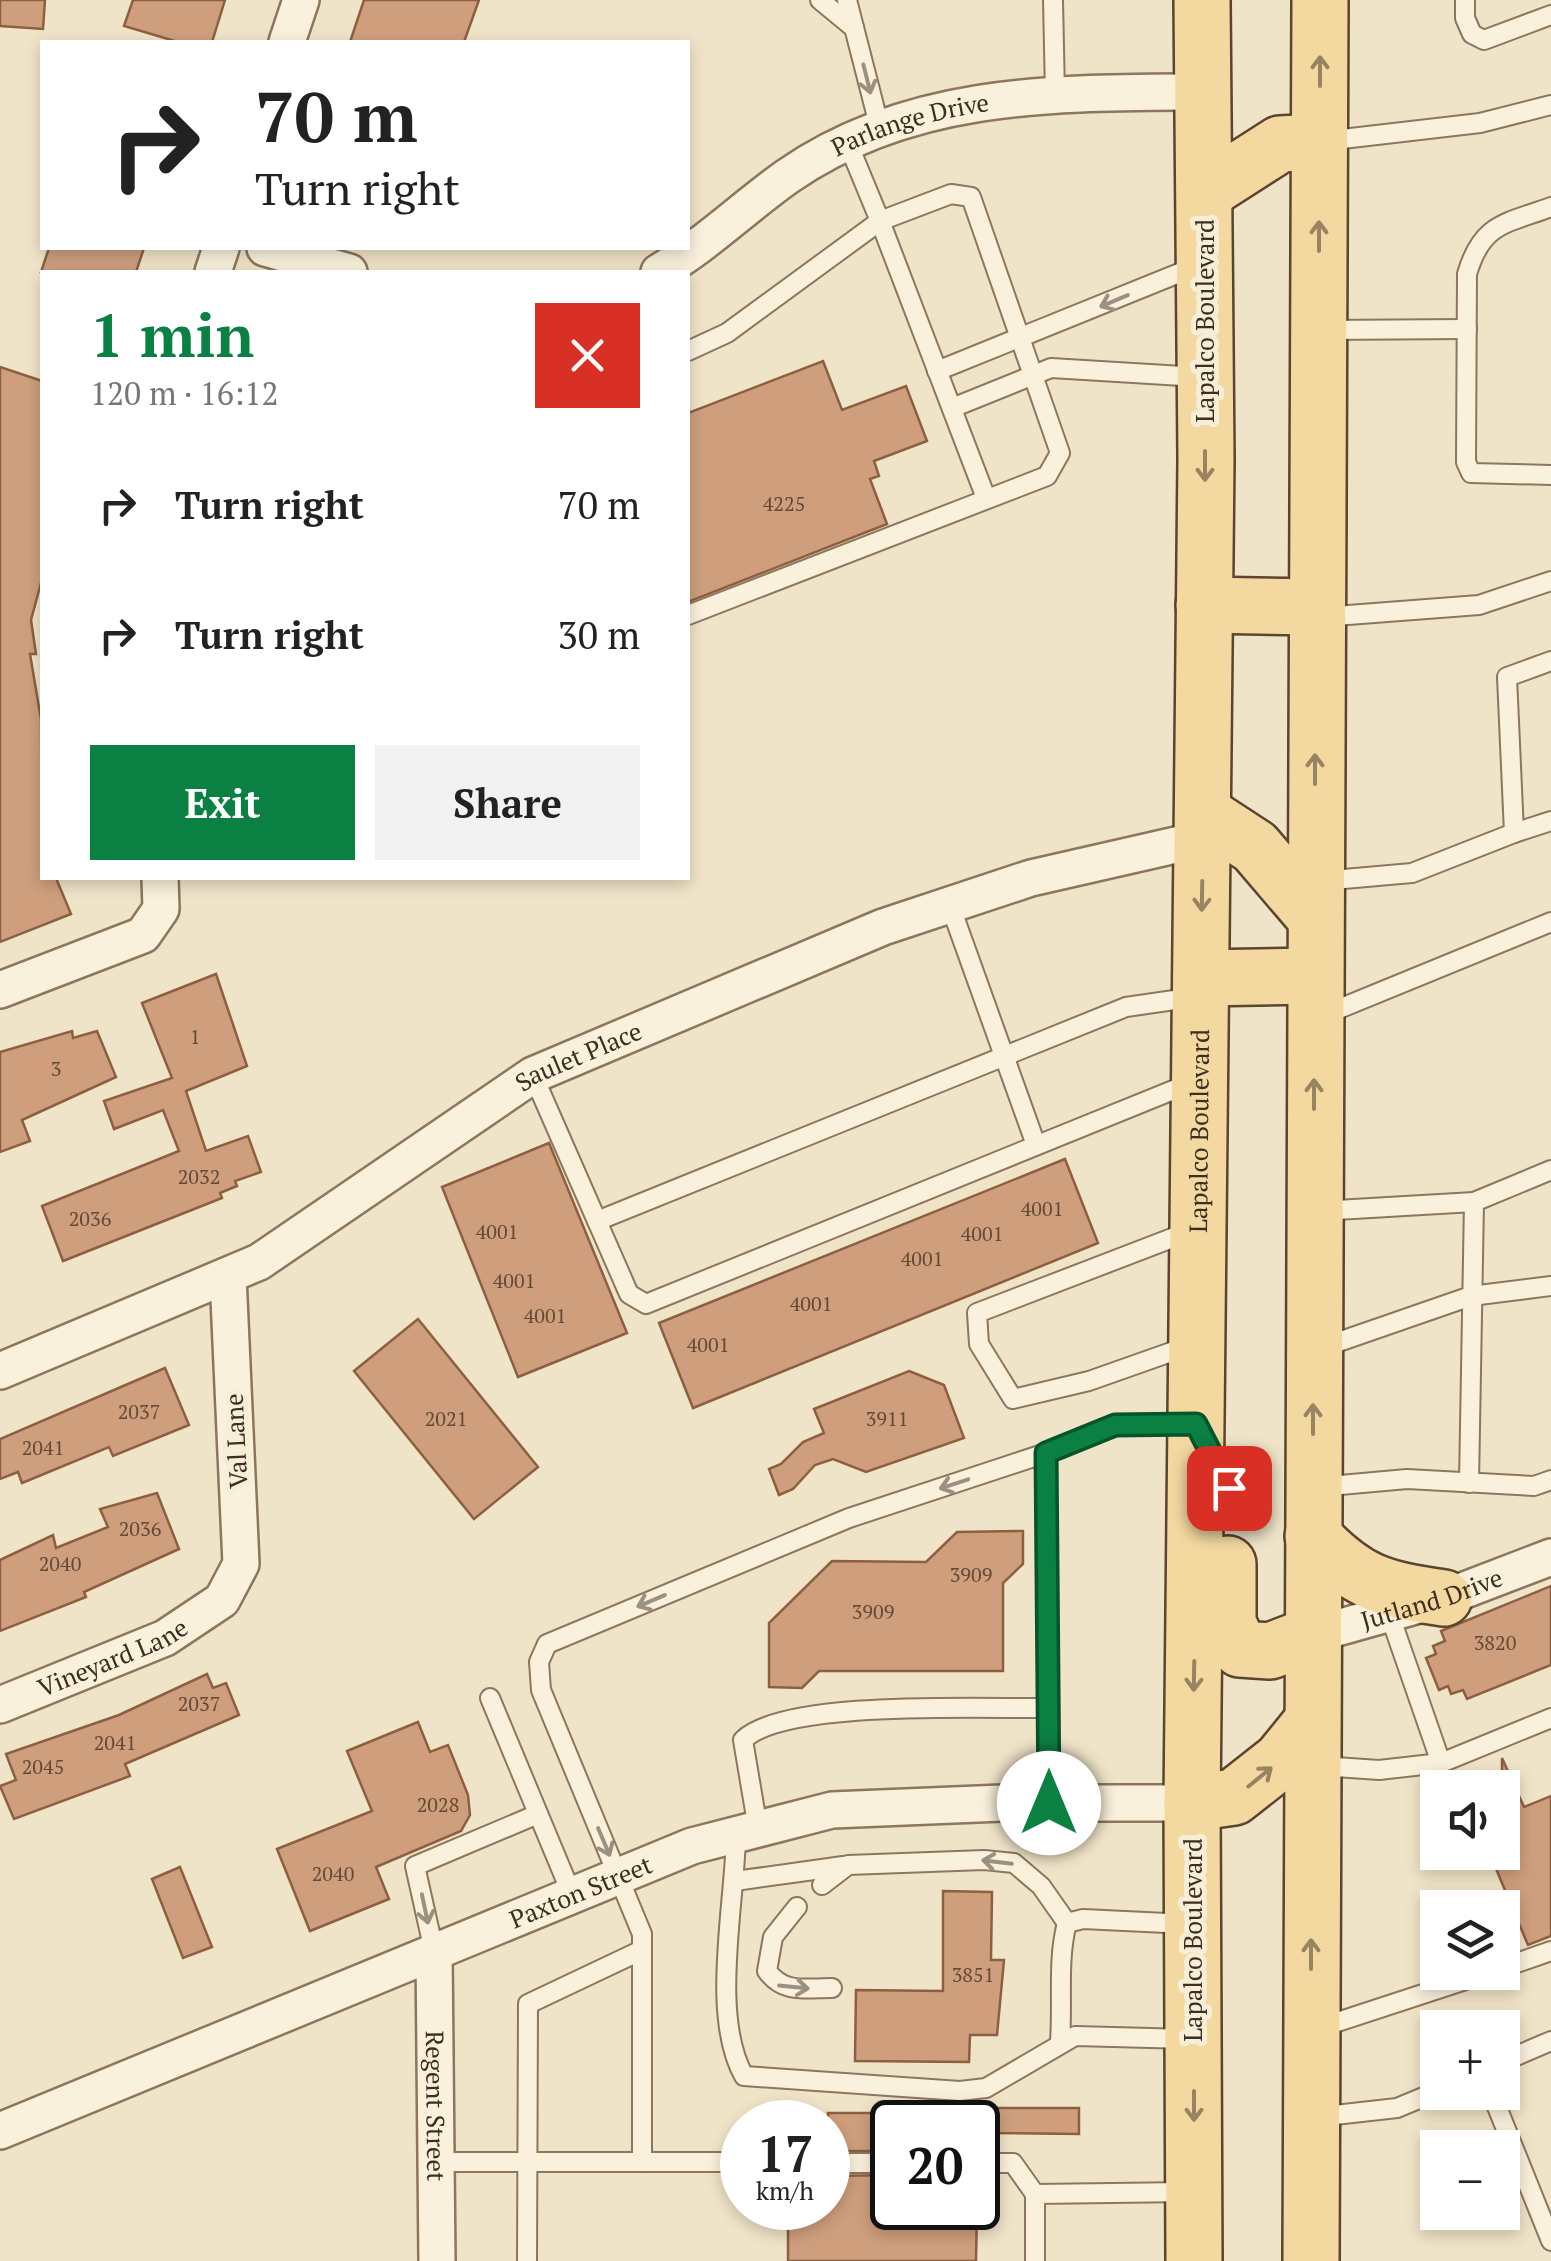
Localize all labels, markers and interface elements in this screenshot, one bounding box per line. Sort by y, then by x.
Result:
one-way arrow [1310,55,1330,88]
one-way arrow [859,62,877,94]
text: 70 m [255,69,418,162]
icon: right [90,80,220,210]
street label: Parlange Drive [825,85,991,163]
text: Turn right [255,158,460,218]
street label: Lapalco Boulevard [1188,219,1221,423]
one-way arrow [1310,221,1328,254]
one-way arrow [1099,293,1130,311]
text: 1 min [90,295,254,374]
button: close [535,303,640,408]
text: 120 m · 16:12 [90,372,278,414]
one-way arrow [1196,448,1214,481]
icon: right [90,478,145,533]
text: Turn right [175,480,364,530]
text: 70 m [557,480,640,530]
house number: 4225 [763,490,805,517]
icon: right [90,608,145,663]
text: Turn right [175,610,364,660]
text: 30 m [557,610,640,660]
button: Exit [90,745,355,860]
button: Share [375,745,640,860]
one-way arrow [1306,753,1324,786]
one-way arrow [1192,879,1211,911]
street label: Saulet Place [508,1014,647,1098]
house number: 1 [190,1023,200,1050]
street label: Lapalco Boulevard [1181,1029,1216,1233]
house number: 3 [51,1055,61,1082]
one-way arrow [1304,1078,1324,1110]
house number: 2032 [178,1163,220,1190]
house number: 4001 [1021,1195,1063,1222]
house number: 2036 [69,1205,112,1232]
house number: 4001 [476,1218,518,1245]
house number: 4001 [961,1220,1003,1247]
house number: 4001 [901,1245,943,1272]
house number: 4001 [493,1267,535,1294]
house number: 4001 [790,1290,832,1317]
house number: 4001 [524,1302,566,1329]
house number: 4001 [687,1331,729,1358]
street label: Val Lane [217,1393,254,1489]
house number: 2037 [118,1398,160,1425]
one-way arrow [1304,1403,1323,1435]
house number: 2021 [425,1405,467,1432]
house number: 3911 [866,1405,908,1432]
house number: 2041 [22,1434,64,1461]
pin [1187,1446,1272,1531]
icon: arrive [1202,1461,1257,1516]
one-way arrow [938,1476,970,1494]
house number: 2036 [119,1515,162,1542]
house number: 2040 [39,1550,81,1577]
street label: Jutland Drive [1357,1560,1507,1636]
house number: 3909 [950,1561,992,1588]
one-way arrow [636,1593,666,1611]
house number: 3909 [852,1598,894,1625]
street label: Vineyard Lane [32,1611,194,1704]
house number: 3820 [1474,1629,1516,1656]
one-way arrow [1184,1658,1204,1691]
house number: 2037 [178,1690,220,1717]
house number: 2041 [94,1729,136,1756]
position arrow [997,1751,1101,1855]
house number: 2045 [22,1753,64,1780]
one-way arrow [1247,1766,1273,1788]
map controls [1420,1770,1520,2230]
button: sound [1420,1770,1520,1870]
house number: 2028 [417,1791,459,1818]
one-way arrow [597,1827,615,1857]
street label: Lapalco Boulevard [1176,1838,1209,2042]
street label: Paxton Street [504,1847,657,1935]
one-way arrow [981,1852,1014,1871]
house number: 2040 [312,1860,354,1887]
button: layers [1420,1890,1520,1990]
one-way arrow [416,1892,435,1924]
one-way arrow [1302,1938,1320,1970]
house number: 3851 [952,1961,994,1988]
one-way arrow [777,1977,810,1996]
button: + [1420,2010,1520,2110]
street label: Regent Street [419,2030,453,2182]
one-way arrow [1184,2088,1204,2121]
speed limit sign: 20 [870,2100,1000,2230]
text: 17 [757,2120,813,2186]
button: − [1420,2130,1520,2230]
text: km/h [756,2174,814,2207]

